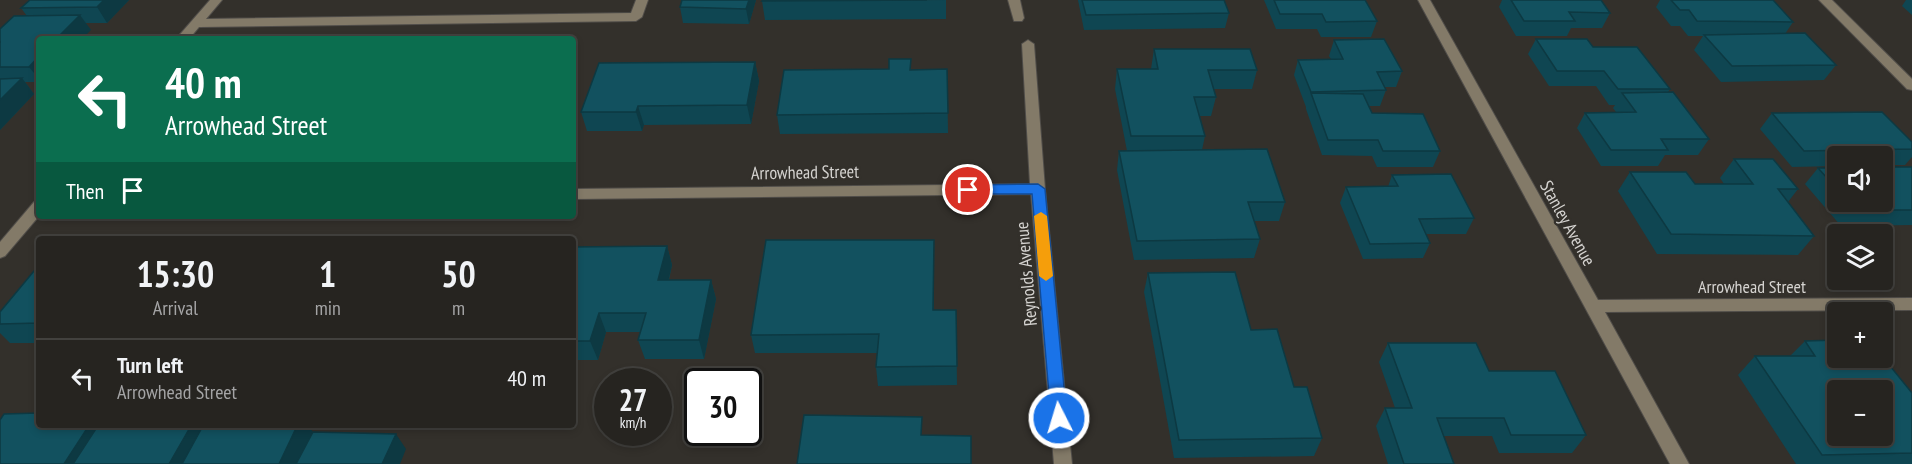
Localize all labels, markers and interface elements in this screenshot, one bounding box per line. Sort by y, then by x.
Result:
text: 40 m [165,55,242,110]
icon: left [66,60,144,138]
text: Arrowhead Street [165,108,327,142]
map controls [1827,146,1893,446]
button: sound [1827,146,1893,212]
street label: Arrowhead Street [751,160,859,184]
pin [942,164,993,215]
icon: arrive [951,173,984,206]
icon: arrive [116,174,149,207]
street label: Stanley Avenue [1535,176,1601,270]
text: Then [66,177,104,205]
street label: Reynolds Avenue [1010,221,1042,327]
button: layers [1827,224,1893,290]
text: 15:30 [136,250,214,297]
text: 1 [319,250,336,297]
text: 50 [441,250,476,297]
street label: Arrowhead Street [1698,275,1806,298]
text: Arrival [153,295,198,321]
text: min [315,295,341,321]
text: m [452,295,465,321]
button: + [1827,302,1893,368]
text: Turn left [117,351,183,379]
icon: left [66,362,99,395]
text: 40 m [507,364,546,392]
speed limit sign: 30 [684,368,762,446]
text: Arrowhead Street [117,379,237,405]
text: 27 [619,380,647,419]
button: − [1827,380,1893,446]
position arrow [1027,386,1091,450]
text: km/h [620,413,646,432]

